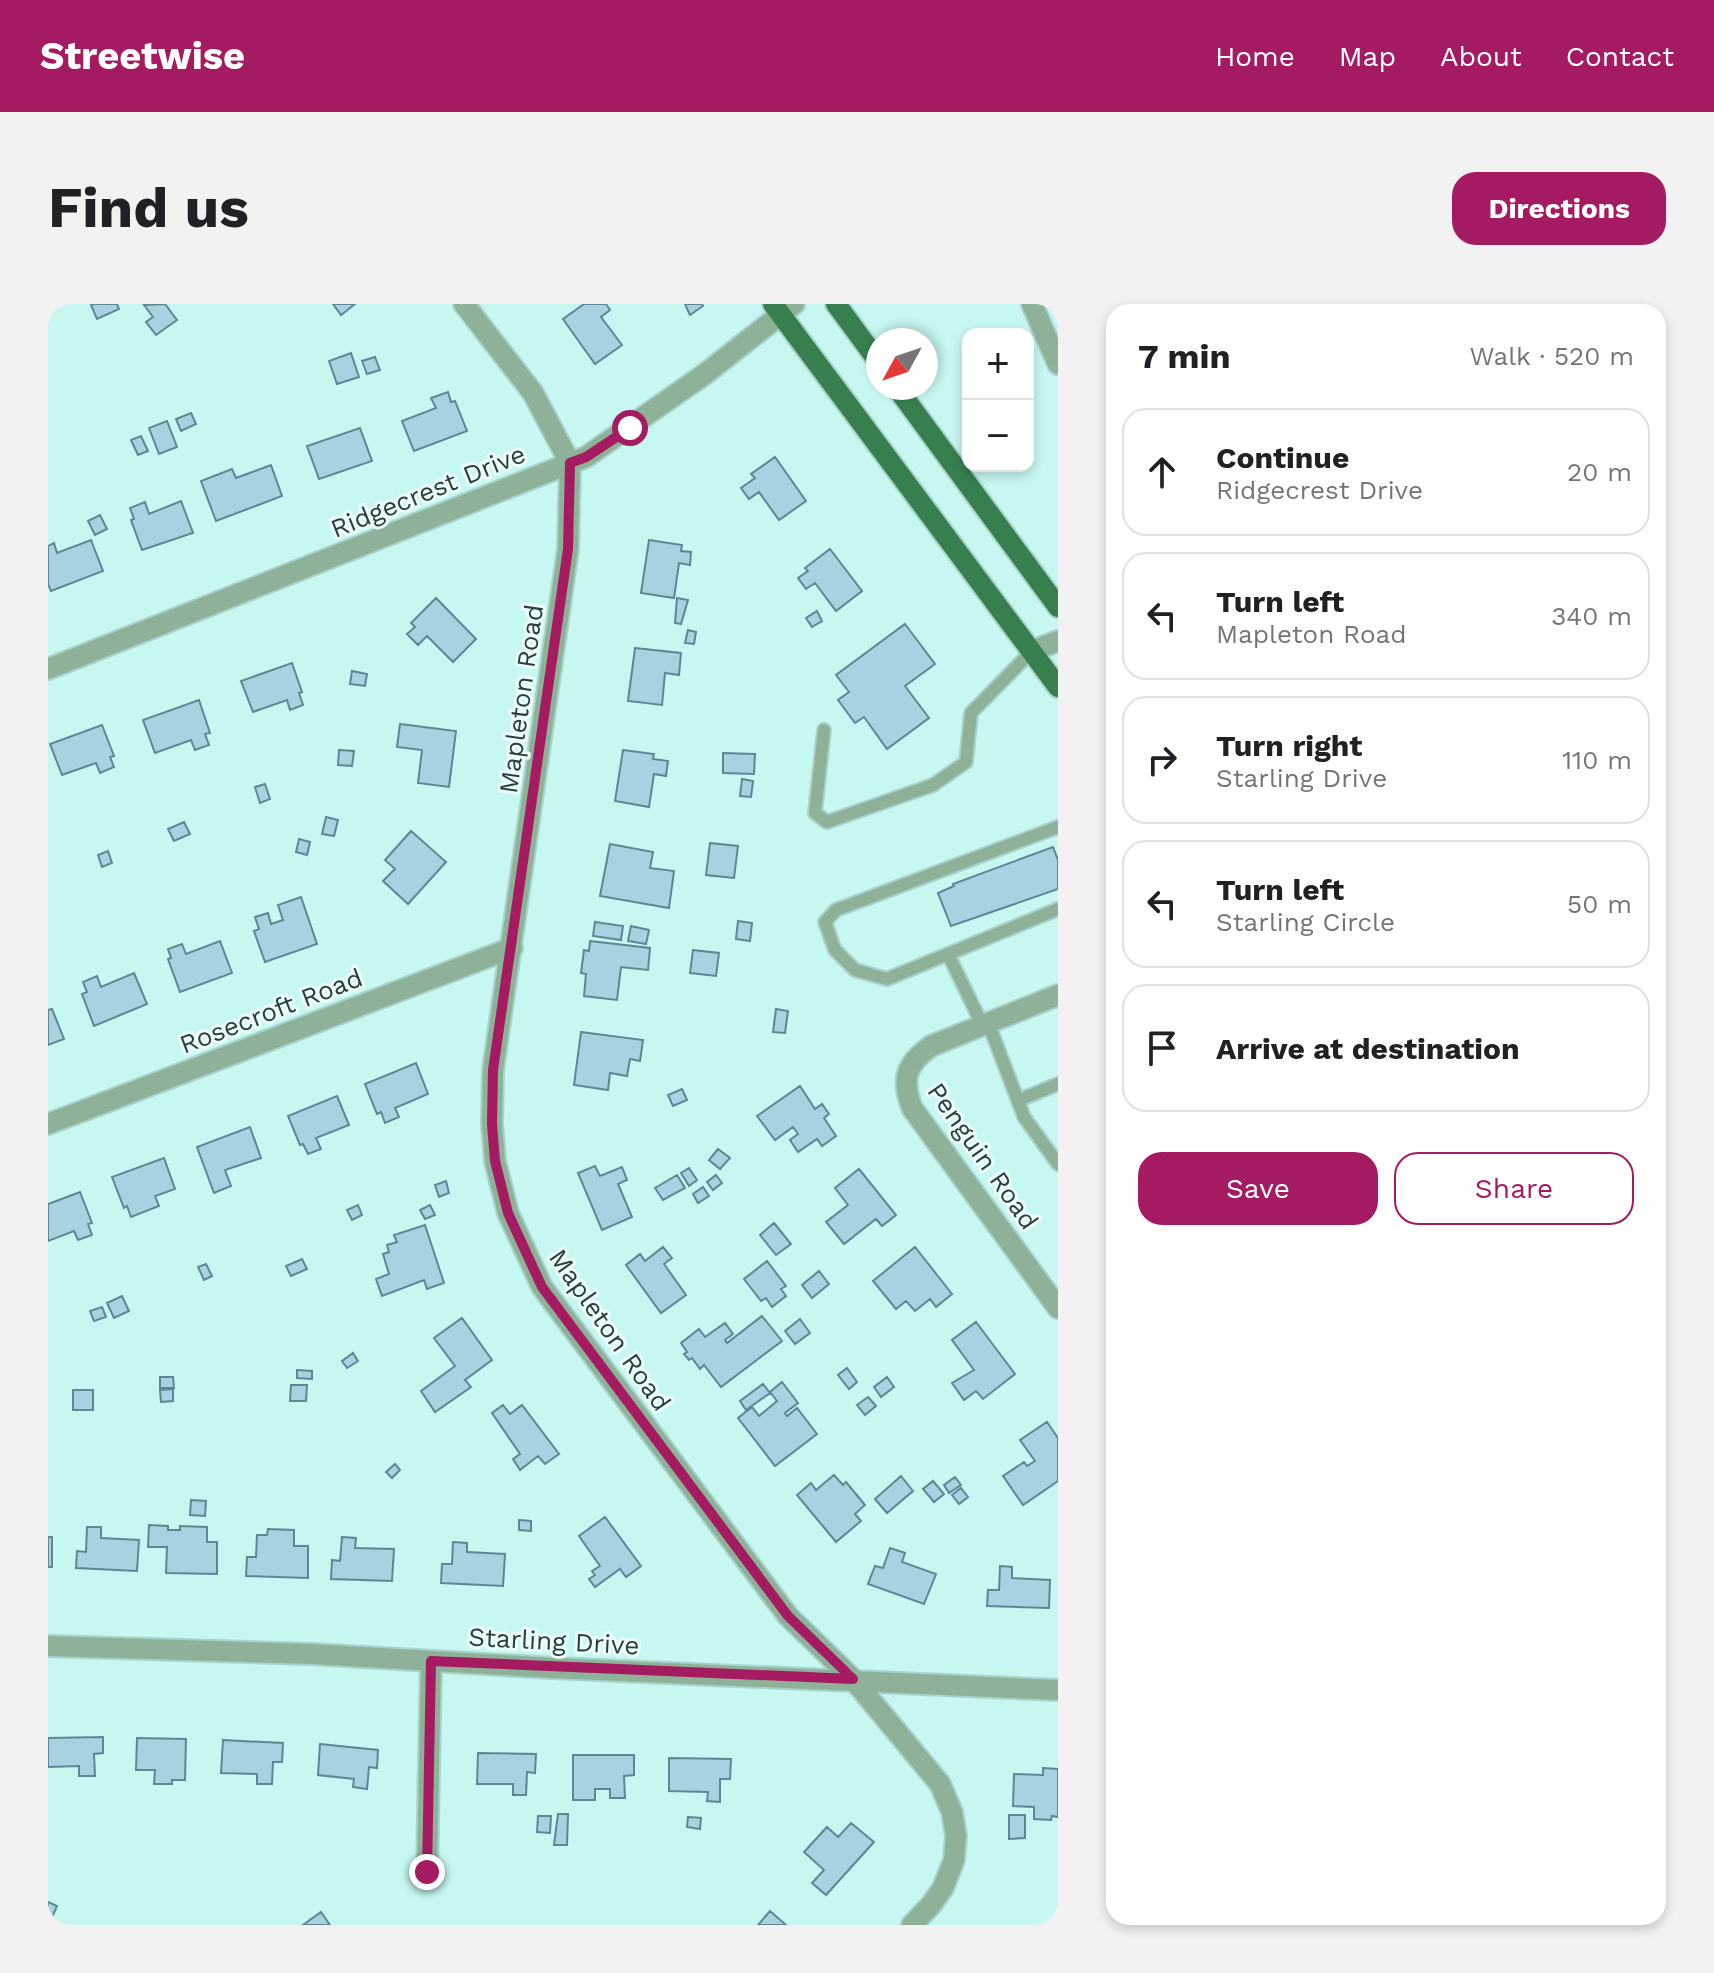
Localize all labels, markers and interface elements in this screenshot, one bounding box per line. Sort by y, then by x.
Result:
text: Streetwise [40,34,245,78]
text: Home [1215,40,1295,73]
text: Map [1339,40,1396,73]
text: About [1440,40,1522,73]
text: Contact [1566,40,1674,73]
button: Directions [1452,172,1666,245]
text: Find us [48,175,249,241]
north arrow [866,328,938,400]
map controls [962,328,1034,472]
button: + [962,328,1034,400]
text: 7 min [1138,336,1231,376]
text: Walk · 520 m [1469,341,1634,371]
button: − [962,400,1034,472]
route start [612,410,648,446]
street label: Ridgecrest Drive [326,438,530,544]
text: Continue [1216,440,1349,475]
icon: ahead [1140,450,1184,494]
text: 20 m [1567,457,1632,487]
text: Ridgecrest Drive [1216,475,1423,505]
text: Turn left [1216,584,1344,619]
icon: left [1140,594,1184,638]
text: 340 m [1551,601,1632,631]
street label: Mapleton Road [493,603,549,795]
text: Mapleton Road [1216,619,1407,649]
text: Turn right [1216,728,1362,763]
icon: right [1140,738,1184,782]
text: 110 m [1562,745,1632,775]
text: Starling Drive [1216,763,1387,793]
text: Turn left [1216,872,1344,907]
icon: left [1140,882,1184,926]
text: 50 m [1567,889,1632,919]
text: Starling Circle [1216,907,1395,937]
street label: Rosecroft Road [175,962,367,1060]
icon: arrive [1140,1026,1184,1070]
text: Arrive at destination [1216,1031,1520,1066]
street label: Penguin Road [921,1077,1045,1235]
button: Save [1138,1152,1378,1225]
button: Share [1394,1152,1634,1225]
street label: Mapleton Road [543,1243,677,1417]
street label: Starling Drive [468,1622,640,1660]
route end [409,1854,445,1890]

